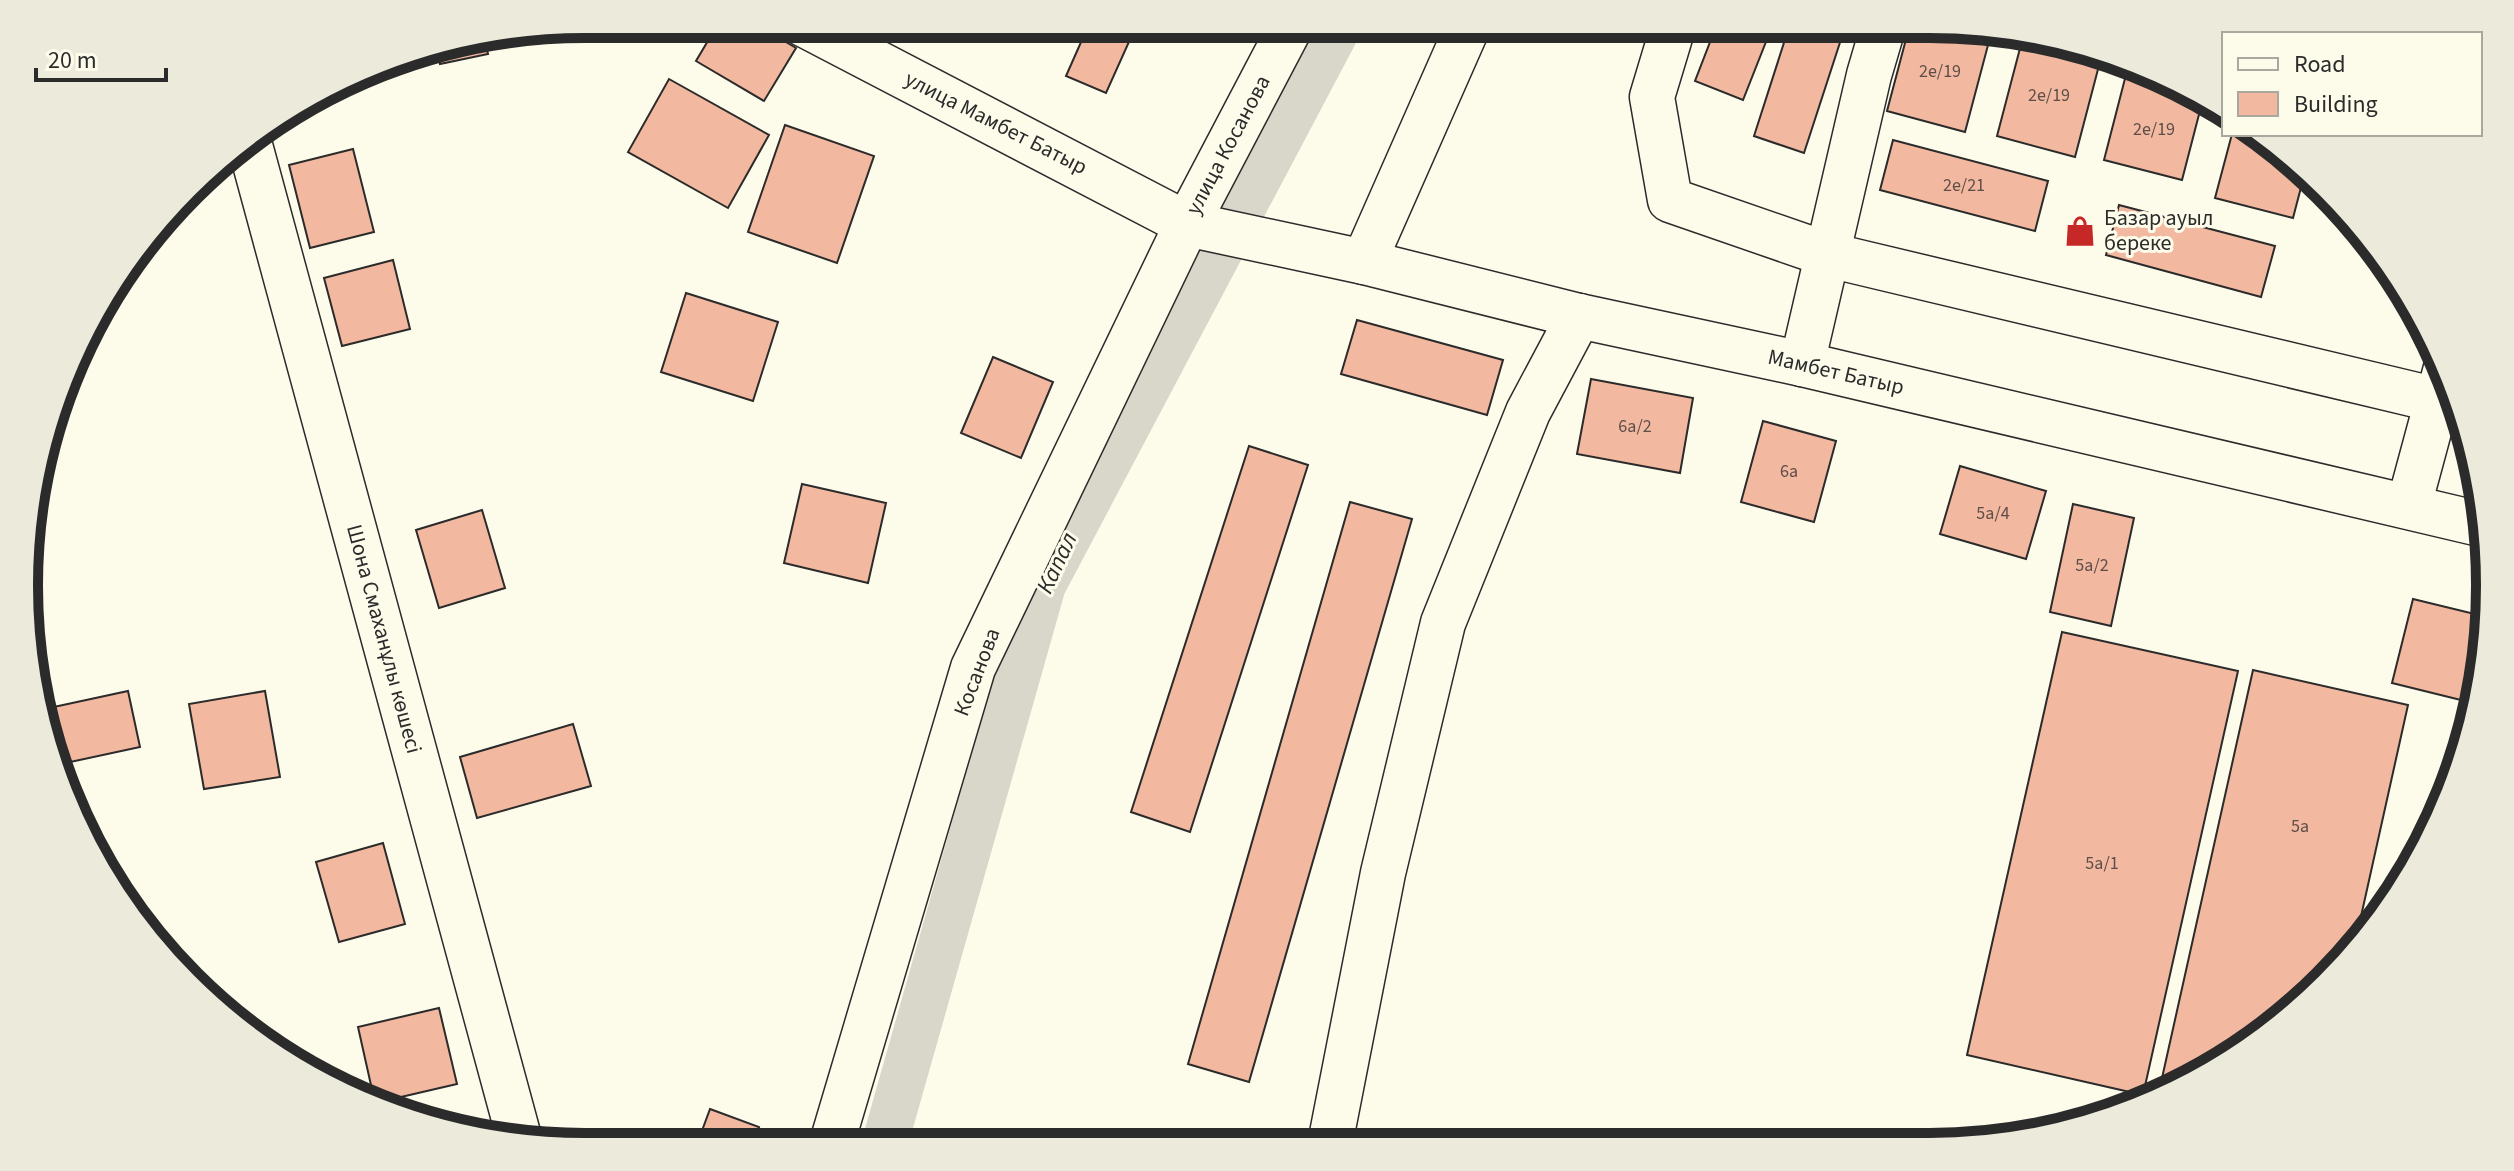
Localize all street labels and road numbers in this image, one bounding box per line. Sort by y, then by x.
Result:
street label: улица Мамбет Батыр [899,63,1093,183]
street label: улица Косанова [1178,69,1278,221]
street label: Мамбет Батыр [1765,341,1907,403]
street label: Шона Смаханұлы көшесі [338,521,430,757]
street label: Косанова [946,623,1008,721]

